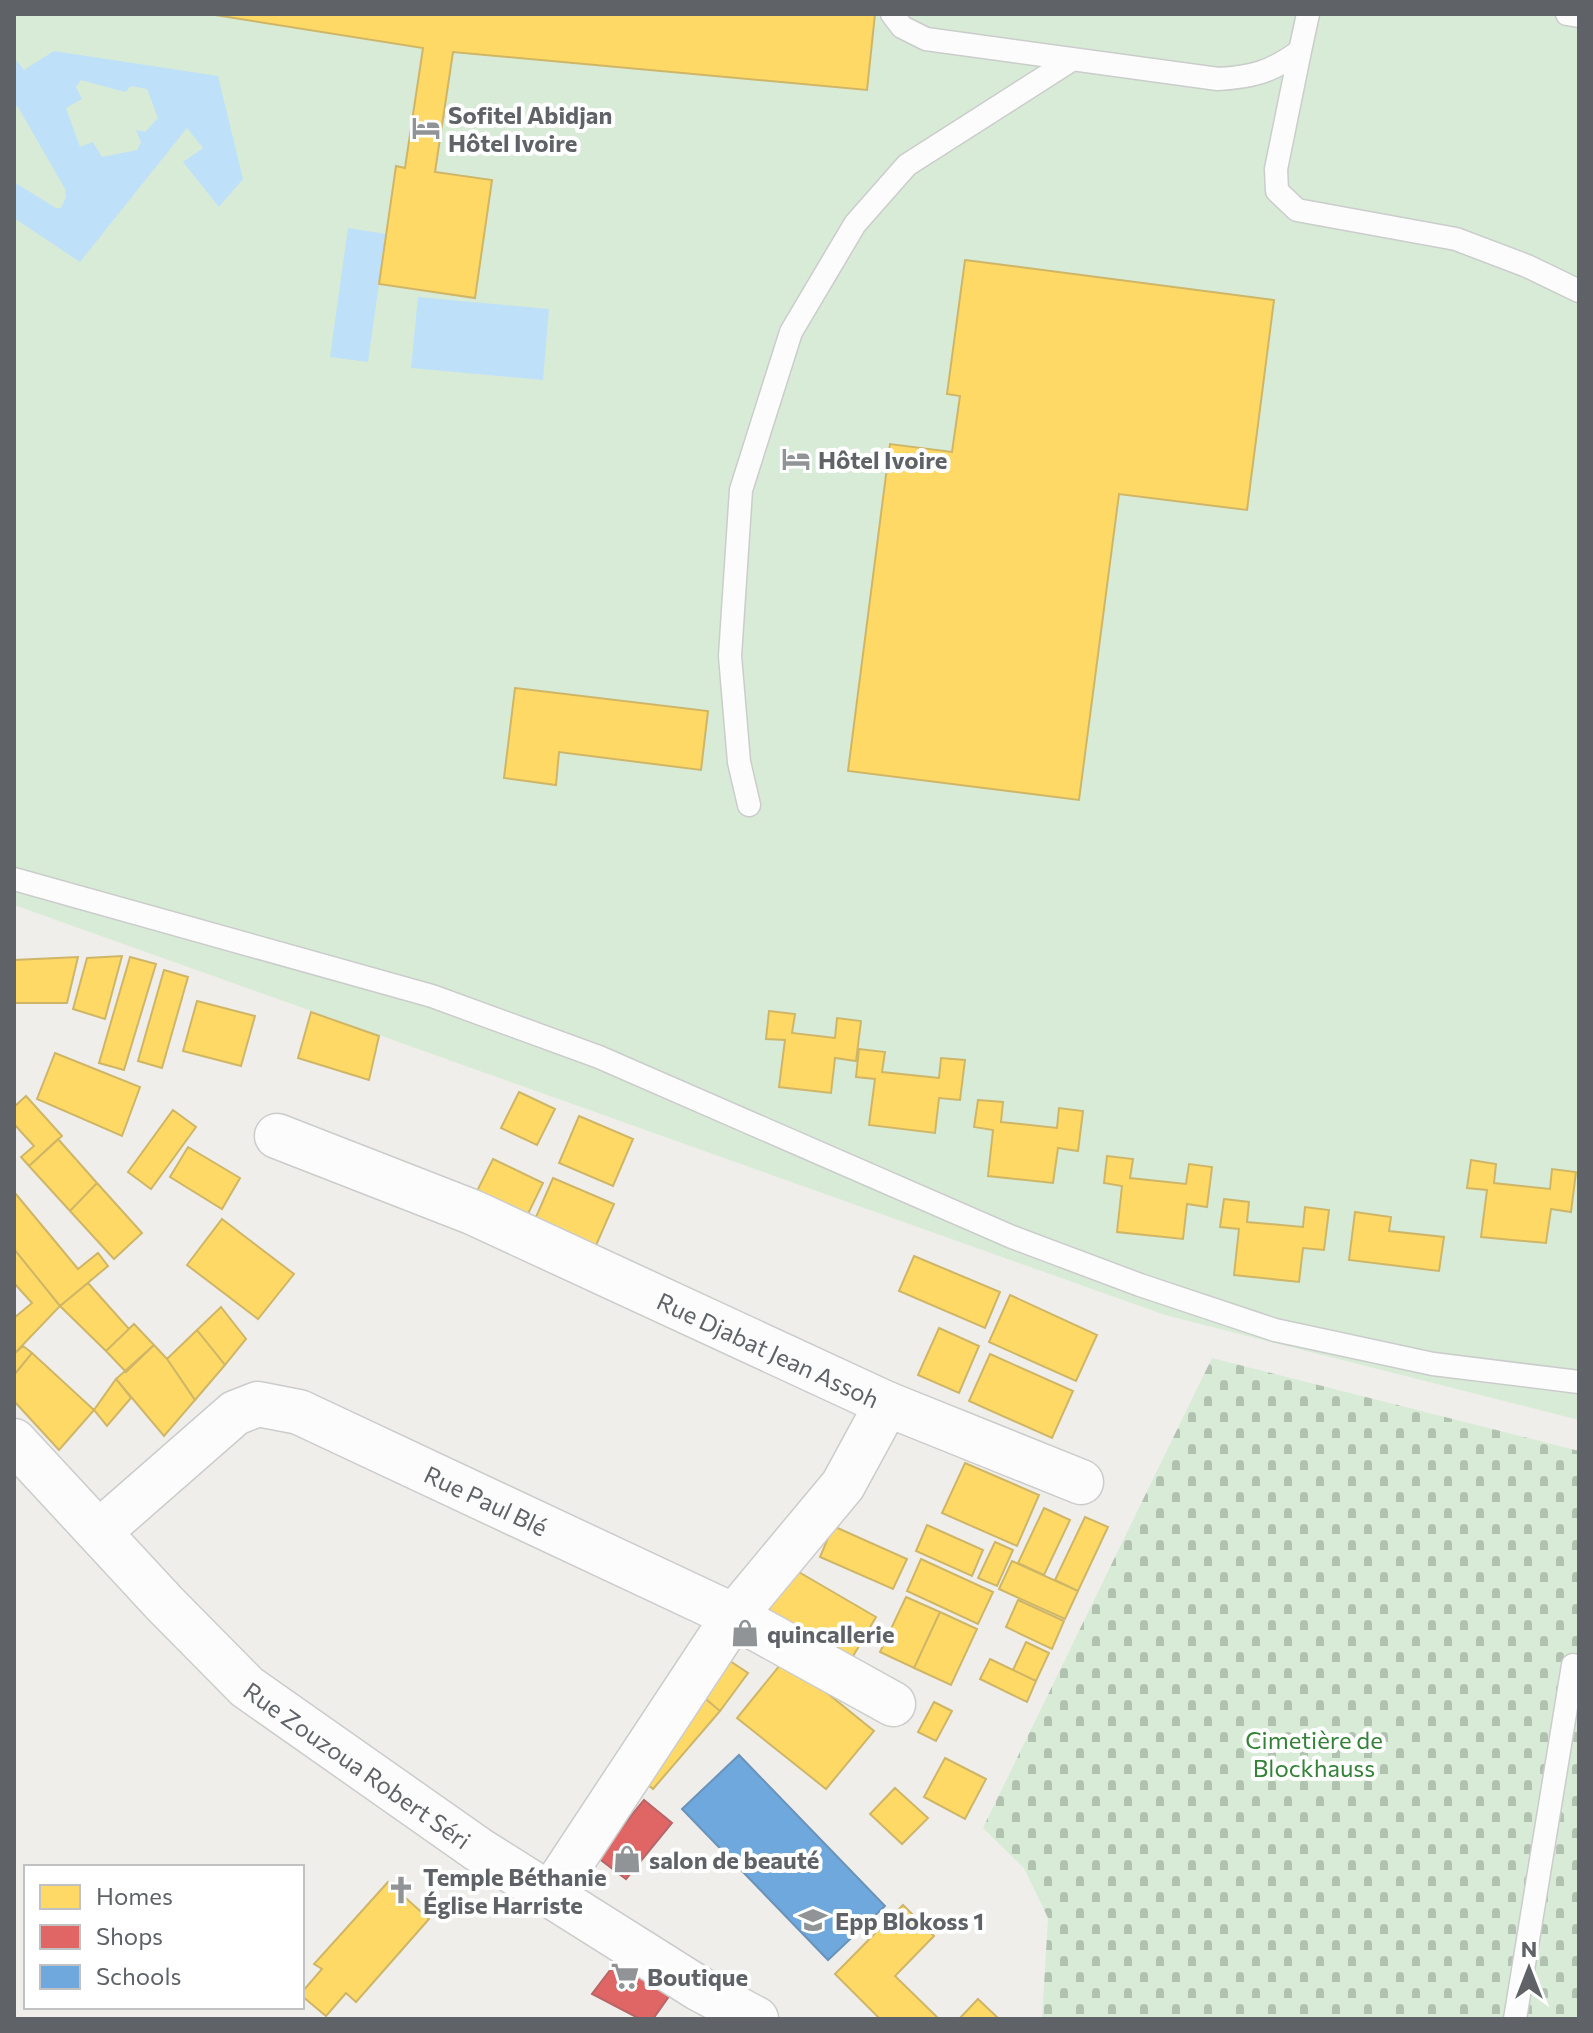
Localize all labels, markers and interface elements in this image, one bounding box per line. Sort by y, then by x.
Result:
place label: Sofitel Abidjan Hôtel Ivoire [448,100,612,157]
hotel icon: Sofitel Abidjan Hôtel Ivoire [411,113,441,143]
hotel icon: Hôtel Ivoire [781,444,811,474]
place label: Hôtel Ivoire [818,445,947,474]
street label: Rue Djabat Jean Assoh [653,1285,884,1413]
street label: Rue Paul Blé [420,1459,552,1541]
shop icon: quincallerie [730,1618,760,1648]
place label: quincallerie [767,1619,895,1648]
street label: Rue Zouzoua Robert Séri [239,1675,477,1854]
park label: Cimetière de Blockhauss [1245,1725,1383,1782]
shop icon: salon de beauté [612,1844,642,1874]
place label: salon de beauté [649,1845,819,1874]
place label: Temple Béthanie Église Harriste [423,1862,607,1919]
legend [24,1865,304,2009]
church icon: Temple Béthanie Église Harriste [386,1875,416,1905]
text: Homes [96,1881,173,1910]
school or university icon: Epp Blokoss 1 [798,1905,828,1935]
place label: Epp Blokoss 1 [835,1906,984,1935]
text: Shops [96,1921,163,1950]
north arrow [1489,1929,1569,2009]
text: N [1521,1935,1537,1962]
text: Schools [96,1961,181,1990]
supermarket icon: Boutique [610,1961,640,1991]
place label: Boutique [647,1962,748,1991]

